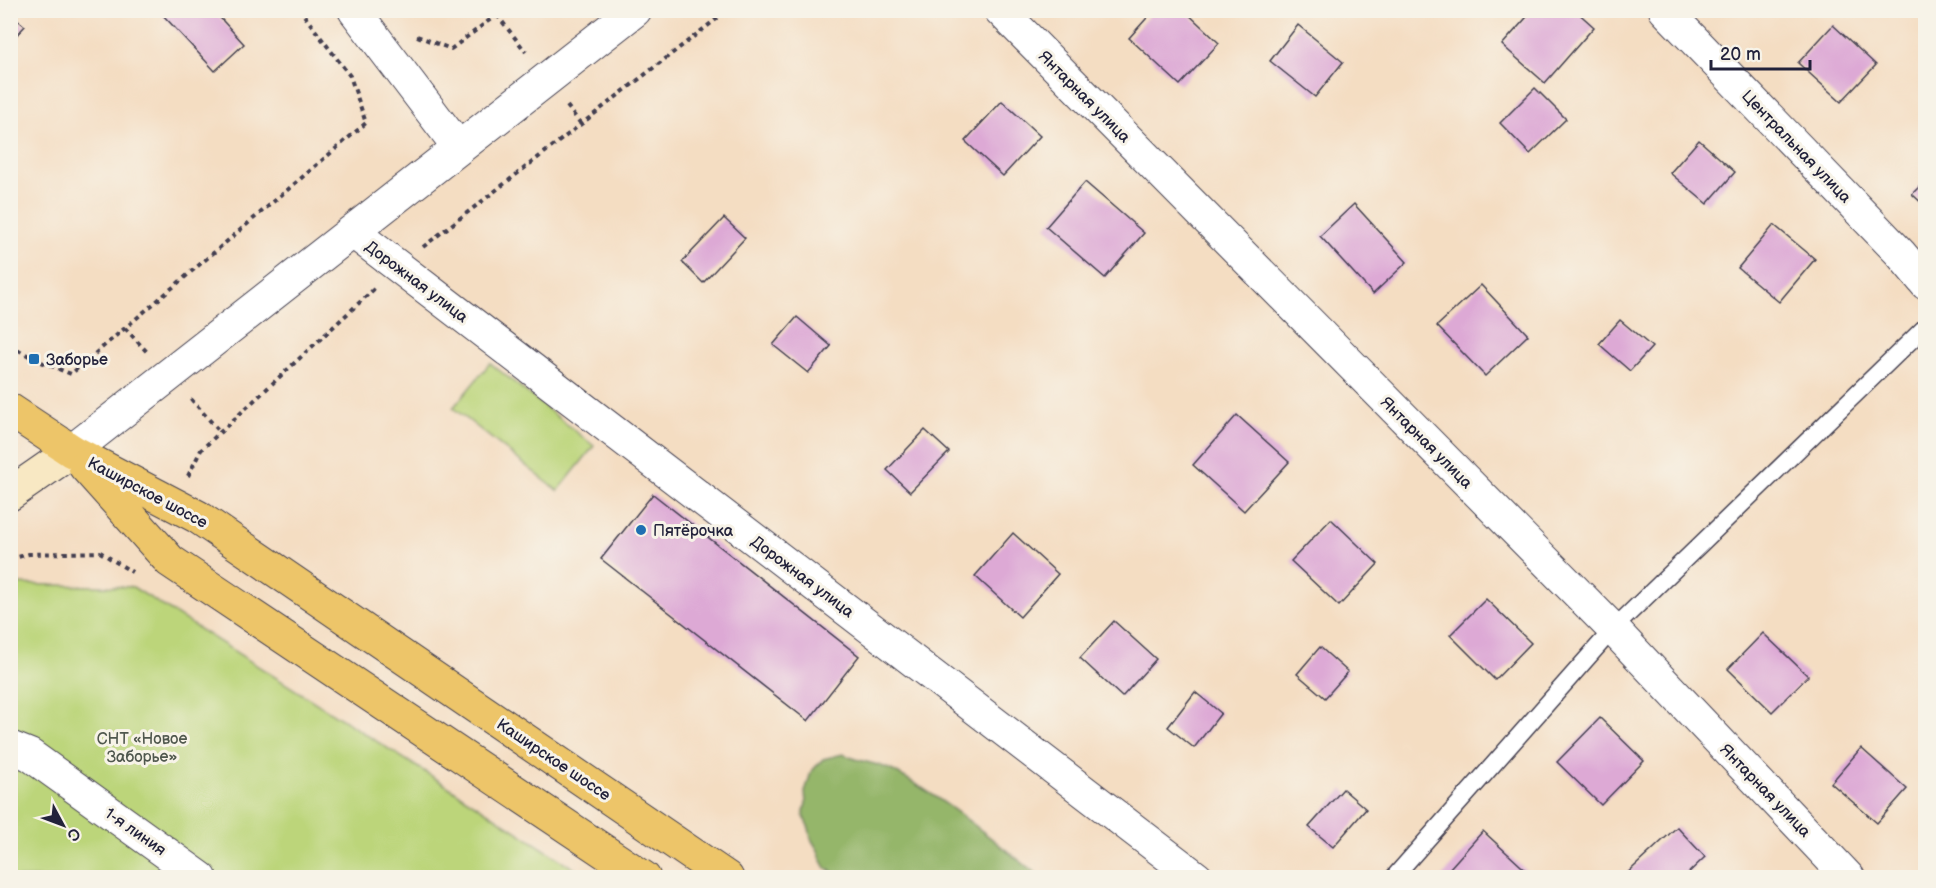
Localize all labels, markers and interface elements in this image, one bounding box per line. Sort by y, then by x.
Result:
scale bar [1711,33,1810,71]
text: 20 m [1720,44,1761,65]
street label: Янтарная улица [1034,47,1134,147]
street label: Центральная улица [1737,87,1855,208]
street label: Дорожная улица [361,237,472,327]
place label: Заборье [46,351,108,370]
marker: Заборье [27,352,41,366]
street label: Янтарная улица [1376,393,1476,493]
street label: Каширское шоссе [84,454,211,533]
place label: Пятёрочка [653,522,734,541]
marker: Пятёрочка [634,523,648,537]
street label: Дорожная улица [747,532,858,622]
street label: Каширское шоссе [493,715,614,805]
park label: СНТ «Новое Заборье» [97,730,187,767]
street label: Янтарная улица [1716,741,1814,842]
north arrow [33,795,93,855]
street label: 1-я линия [101,804,169,860]
text: С [62,823,84,844]

